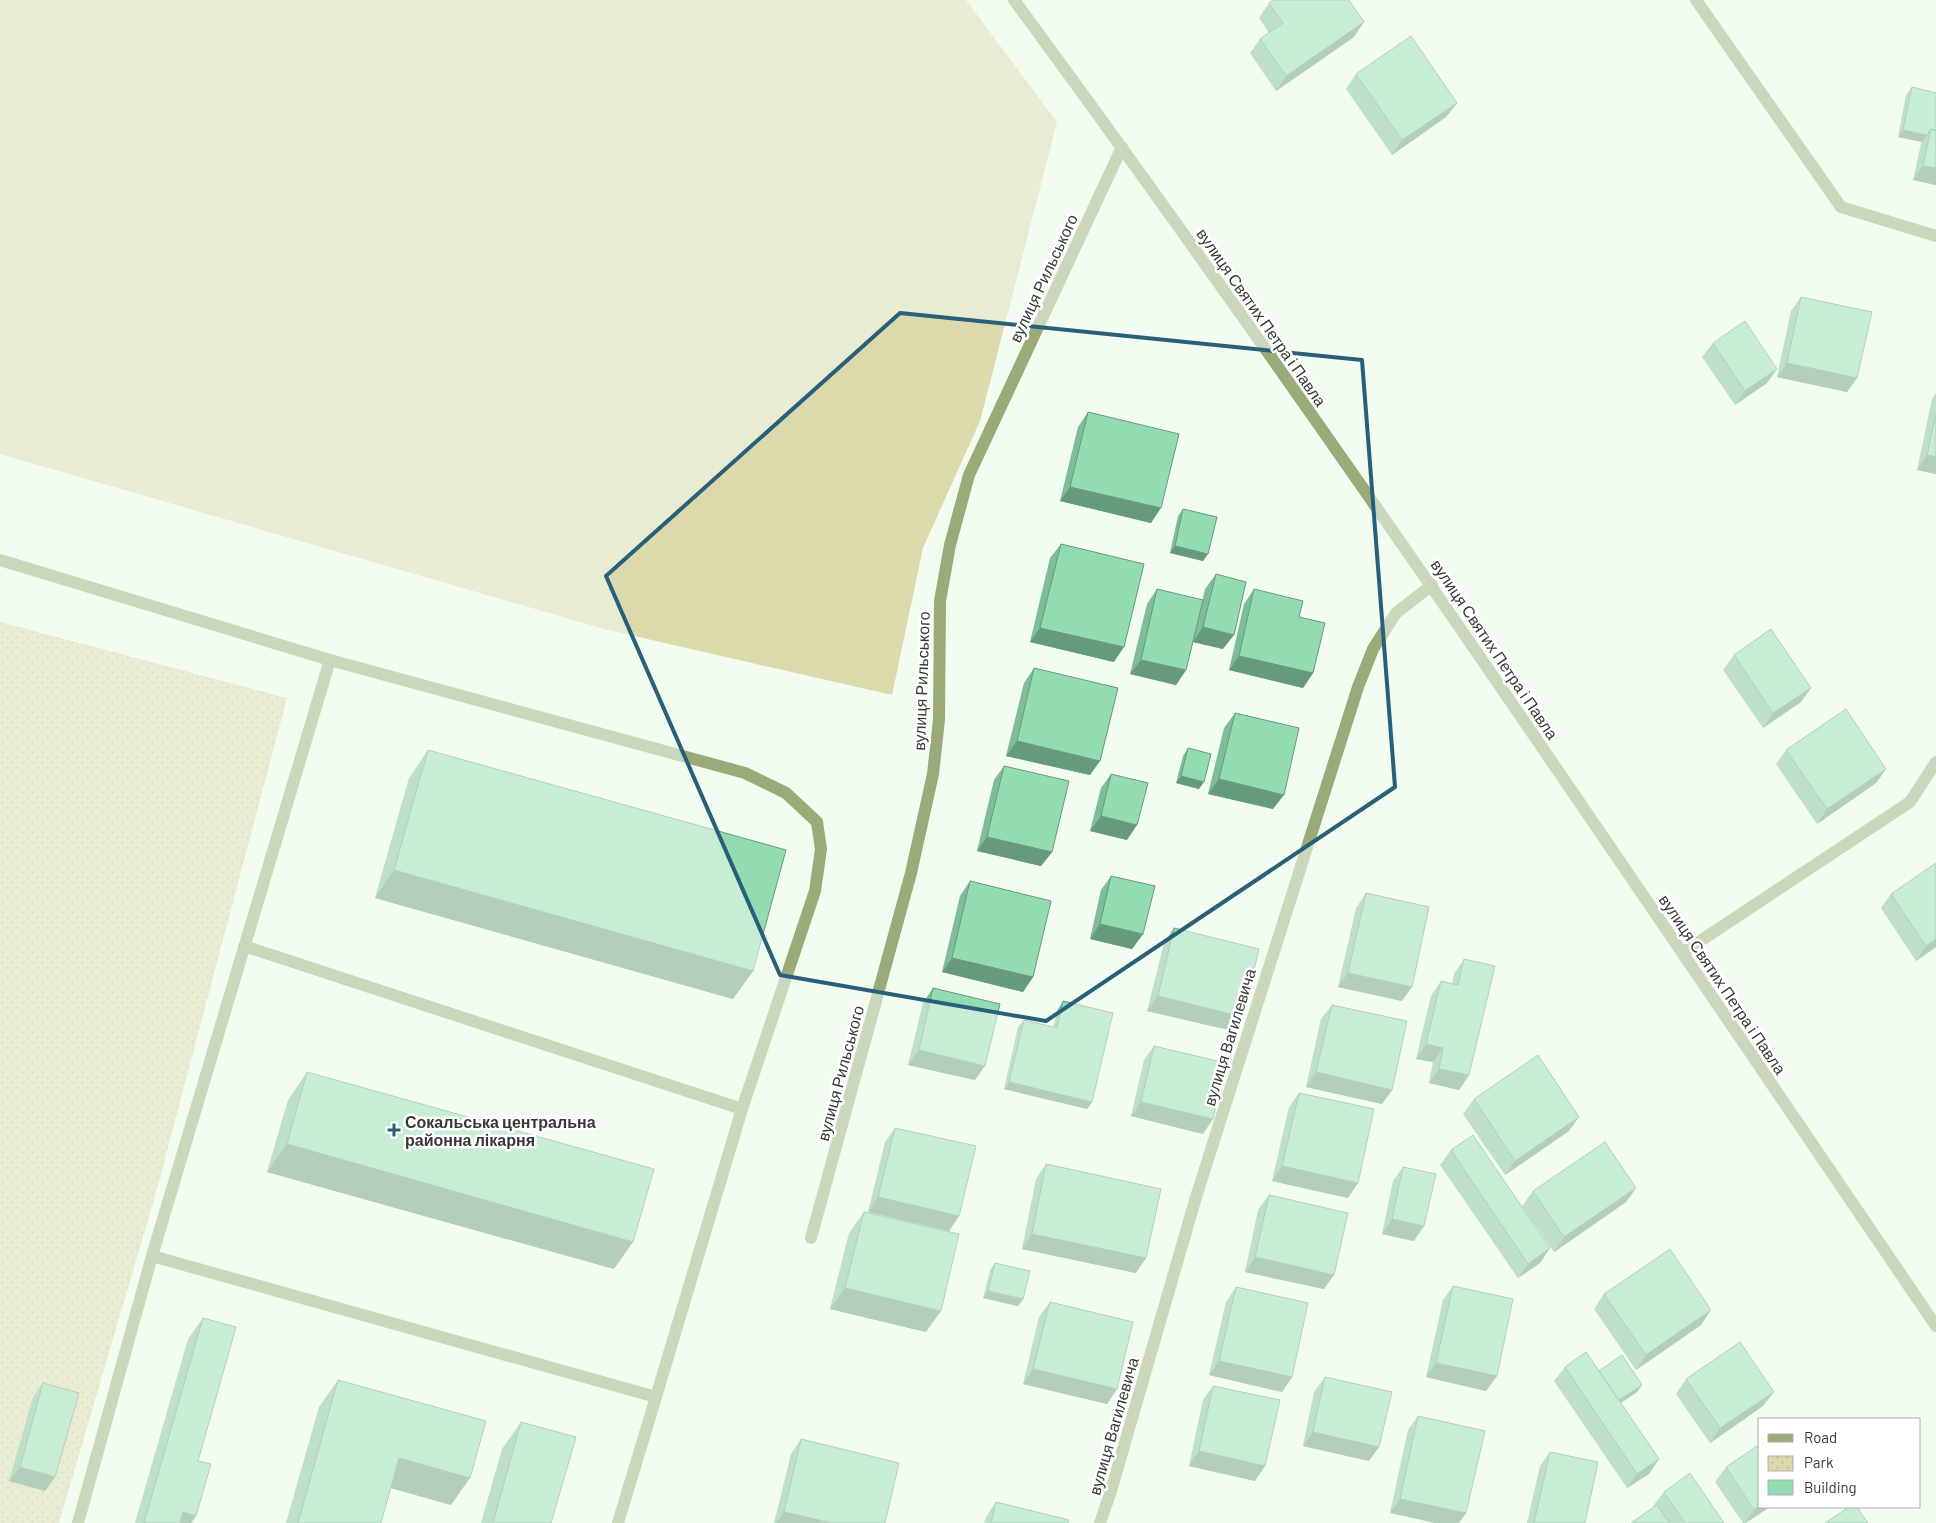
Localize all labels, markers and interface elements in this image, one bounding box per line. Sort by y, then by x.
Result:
street label: вулиця Рильського [1005,211,1081,345]
street label: вулиця Святих Петра і Павла [1193,224,1331,410]
street label: вулиця Святих Петра і Павла [1428,555,1562,743]
street label: вулиця Рильського [909,611,933,751]
street label: вулиця Святих Петра і Павла [1656,890,1790,1078]
street label: вулиця Вагилевича [1199,966,1259,1108]
street label: вулиця Рильського [813,1003,867,1143]
place label: Сокальська центральна районна лікарня [405,1112,596,1149]
marker: Сокальська центральна районна лікарня [387,1123,401,1137]
street label: вулиця Вагилевича [1084,1355,1142,1497]
legend [1758,1418,1921,1508]
text: Road [1804,1428,1837,1446]
text: Park [1804,1453,1834,1471]
text: Building [1804,1478,1857,1496]

